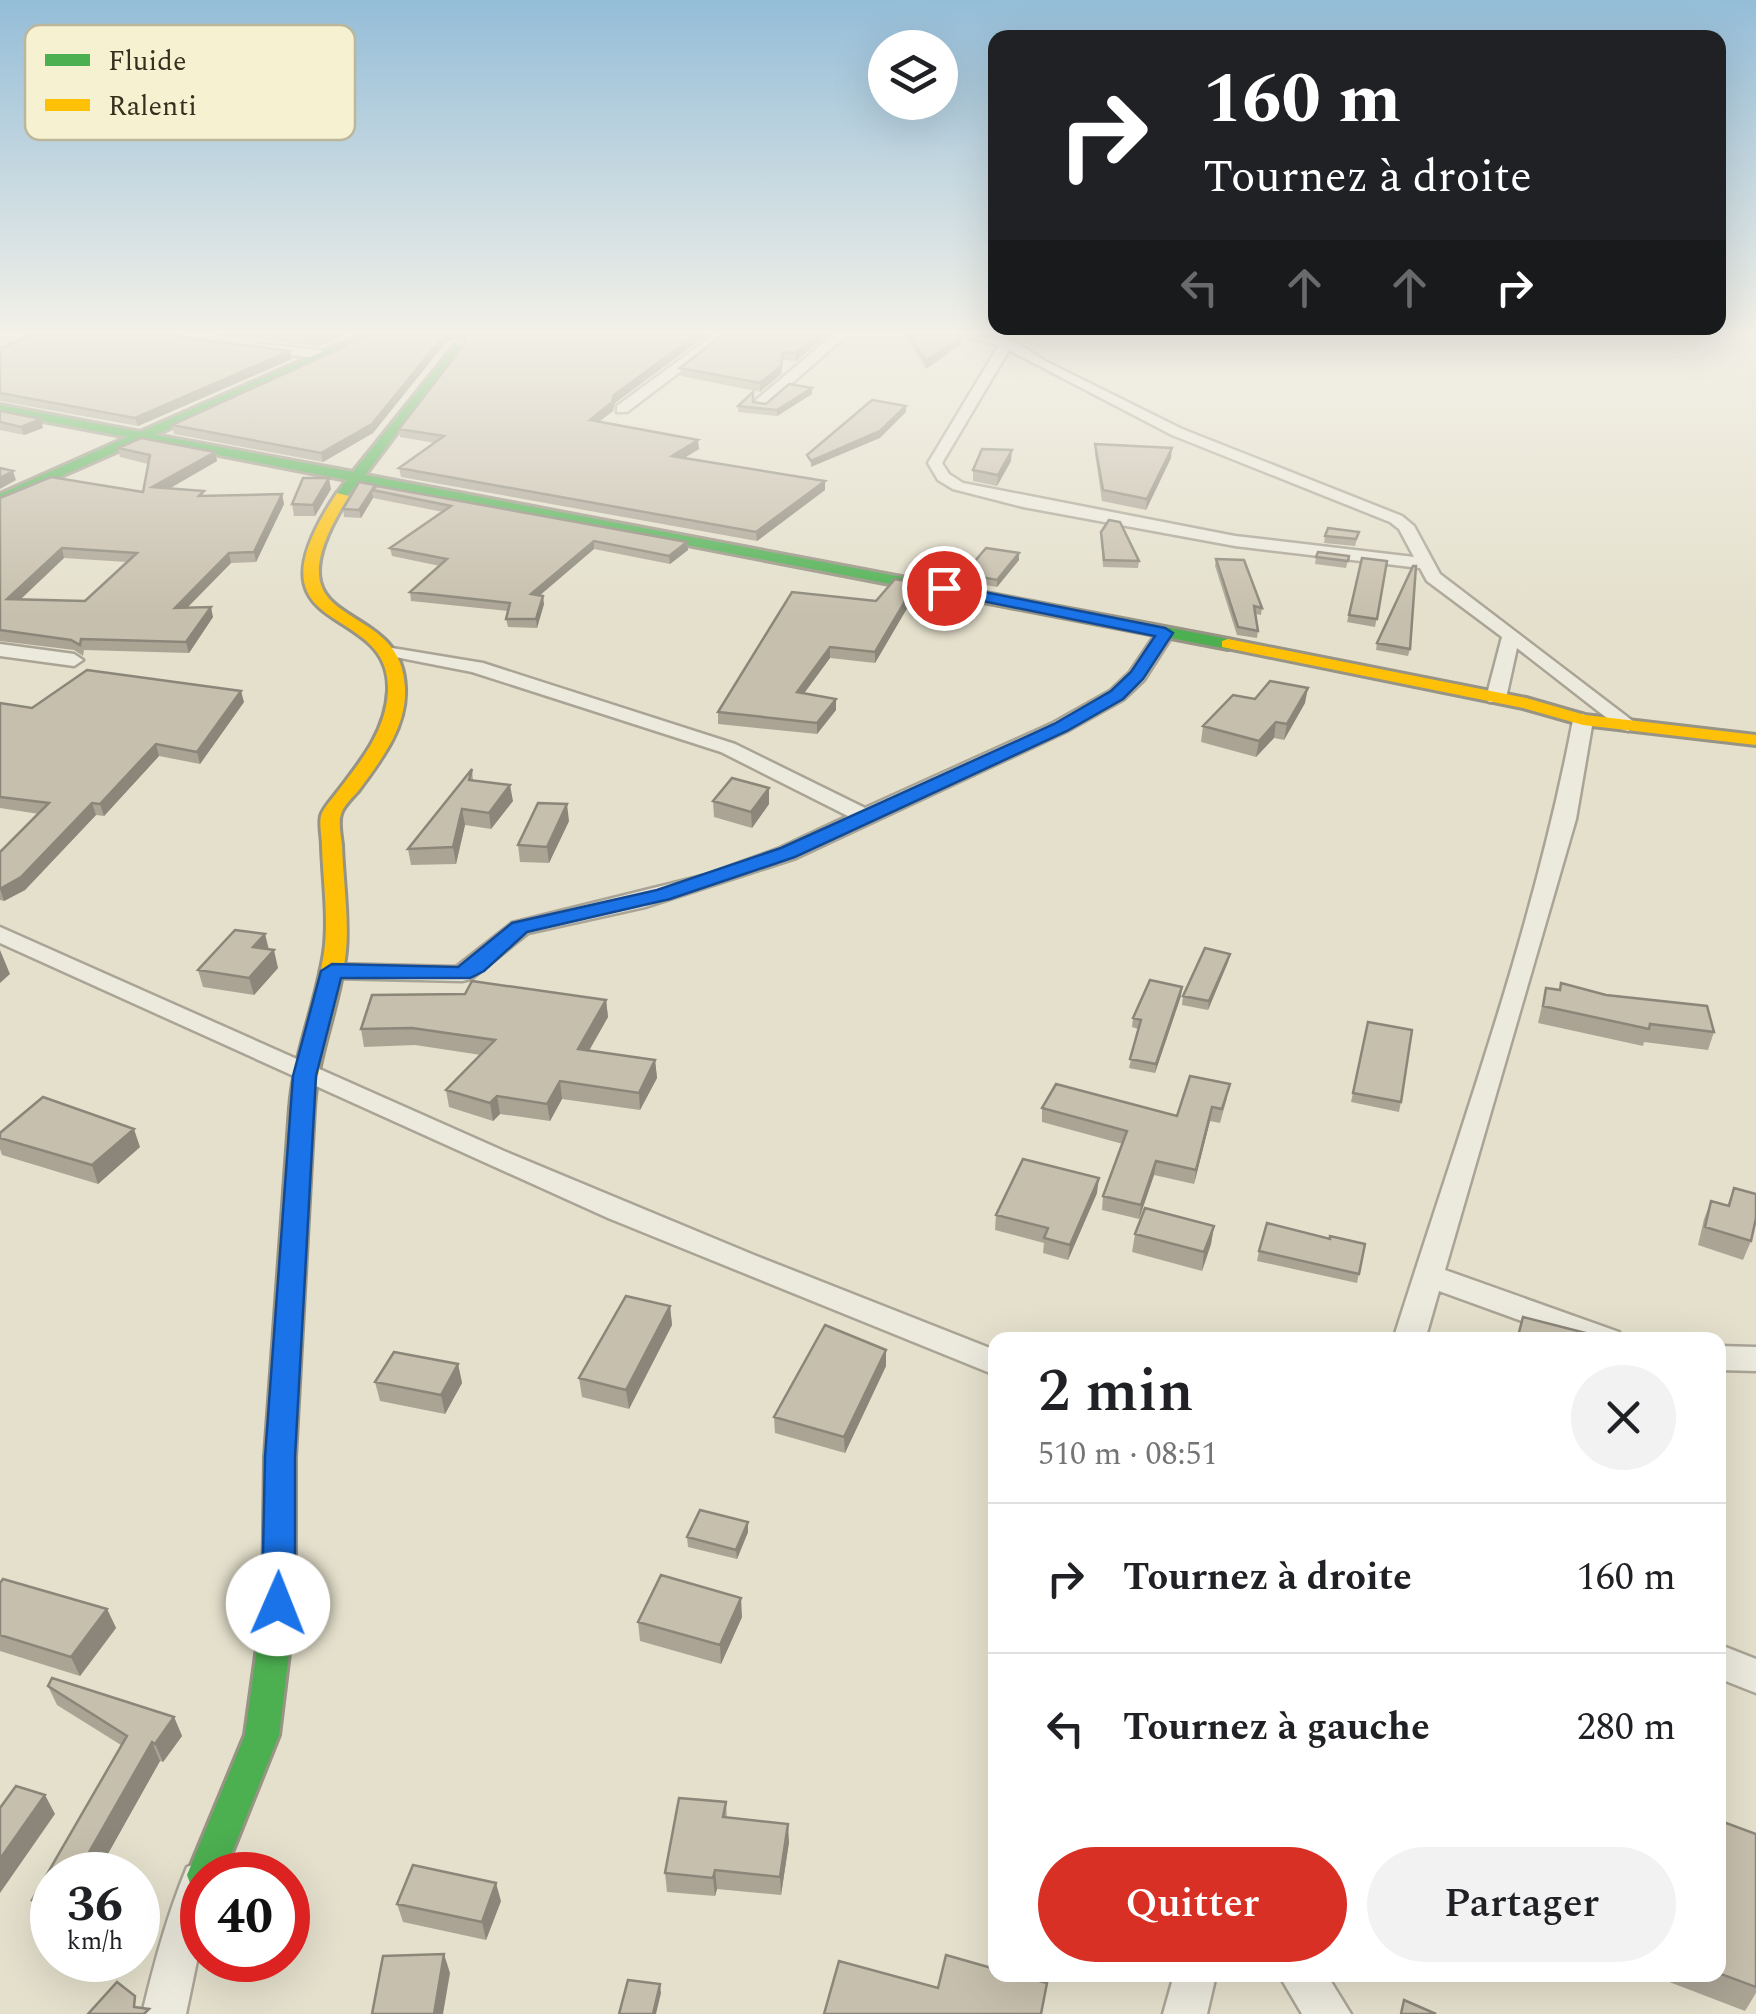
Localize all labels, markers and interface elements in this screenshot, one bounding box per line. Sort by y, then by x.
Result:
legend [25,25,355,140]
map controls [868,30,958,120]
button: layers [868,30,958,120]
text: Fluide [108,40,187,83]
text: 160 m [1203,47,1401,153]
icon: right [1038,70,1168,200]
text: Ralenti [108,85,197,128]
text: Tournez à droite [1203,143,1532,212]
icon: left [1172,260,1227,315]
icon: ahead [1277,260,1332,315]
icon: ahead [1382,260,1437,315]
icon: right [1487,260,1542,315]
pin [902,546,987,631]
icon: arrive [917,561,972,616]
text: 2 min [1038,1346,1194,1438]
button: close [1571,1365,1676,1470]
text: 510 m · 08:51 [1038,1430,1218,1479]
text: Tournez à droite [1123,1549,1412,1607]
text: 160 m [1577,1549,1676,1607]
icon: right [1038,1551,1093,1606]
position arrow [226,1552,330,1656]
text: Tournez à gauche [1123,1699,1430,1757]
text: 280 m [1577,1699,1676,1757]
icon: left [1038,1701,1093,1756]
button: Quitter [1038,1847,1347,1962]
button: Partager [1367,1847,1676,1962]
speed limit sign: 40 [180,1852,310,1982]
text: 36 [67,1867,123,1943]
text: km/h [67,1923,123,1961]

